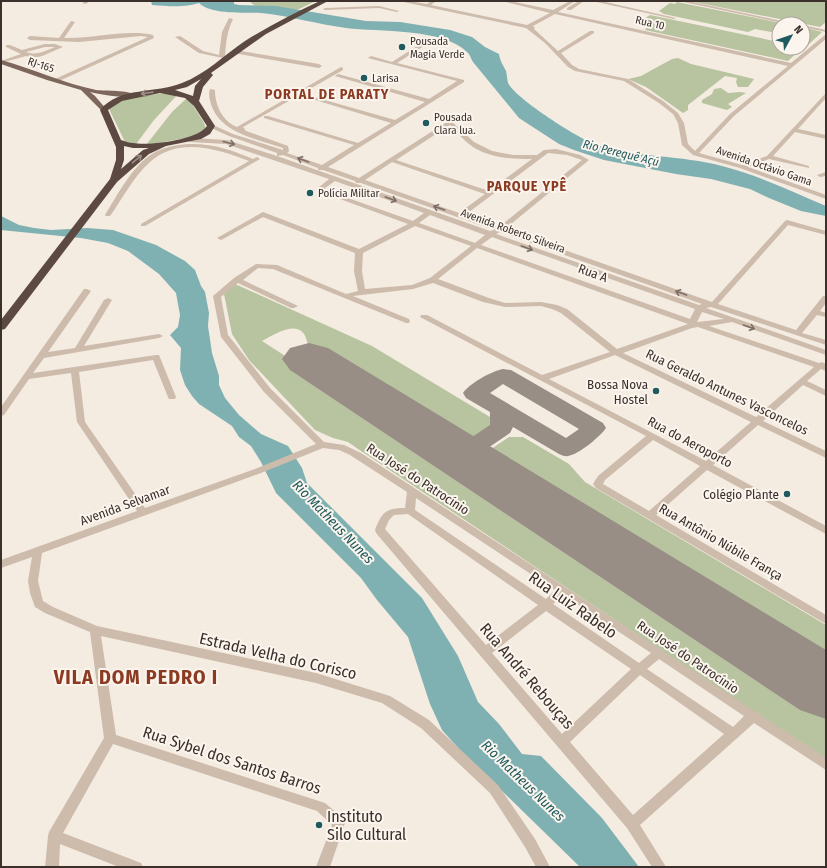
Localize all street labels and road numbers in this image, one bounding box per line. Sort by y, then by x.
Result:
street label: Rua 10 [634,13,666,33]
street label: RJ-165 [26,55,56,75]
street label: Avenida Octávio Gama [714,144,814,188]
street label: Avenida Roberto Silveira [459,206,567,256]
street label: Rua A [576,261,610,285]
street label: Rua Geraldo Antunes Vasconcelos [643,346,811,438]
street label: Rua do Aeroporto [645,413,735,471]
street label: Rua José do Patrocínio [364,440,472,518]
street label: Avenida Selvamar [78,482,172,528]
street label: Rua Antônio Núbile França [657,500,785,584]
street label: Rua Luiz Rabelo [525,568,621,642]
street label: Rua José do Patrocínio [634,617,742,697]
street label: Rua André Rebouças [476,619,578,733]
street label: Estrada Velha do Corisco [197,629,359,683]
street label: Rua Sybel dos Santos Barros [140,722,324,798]

